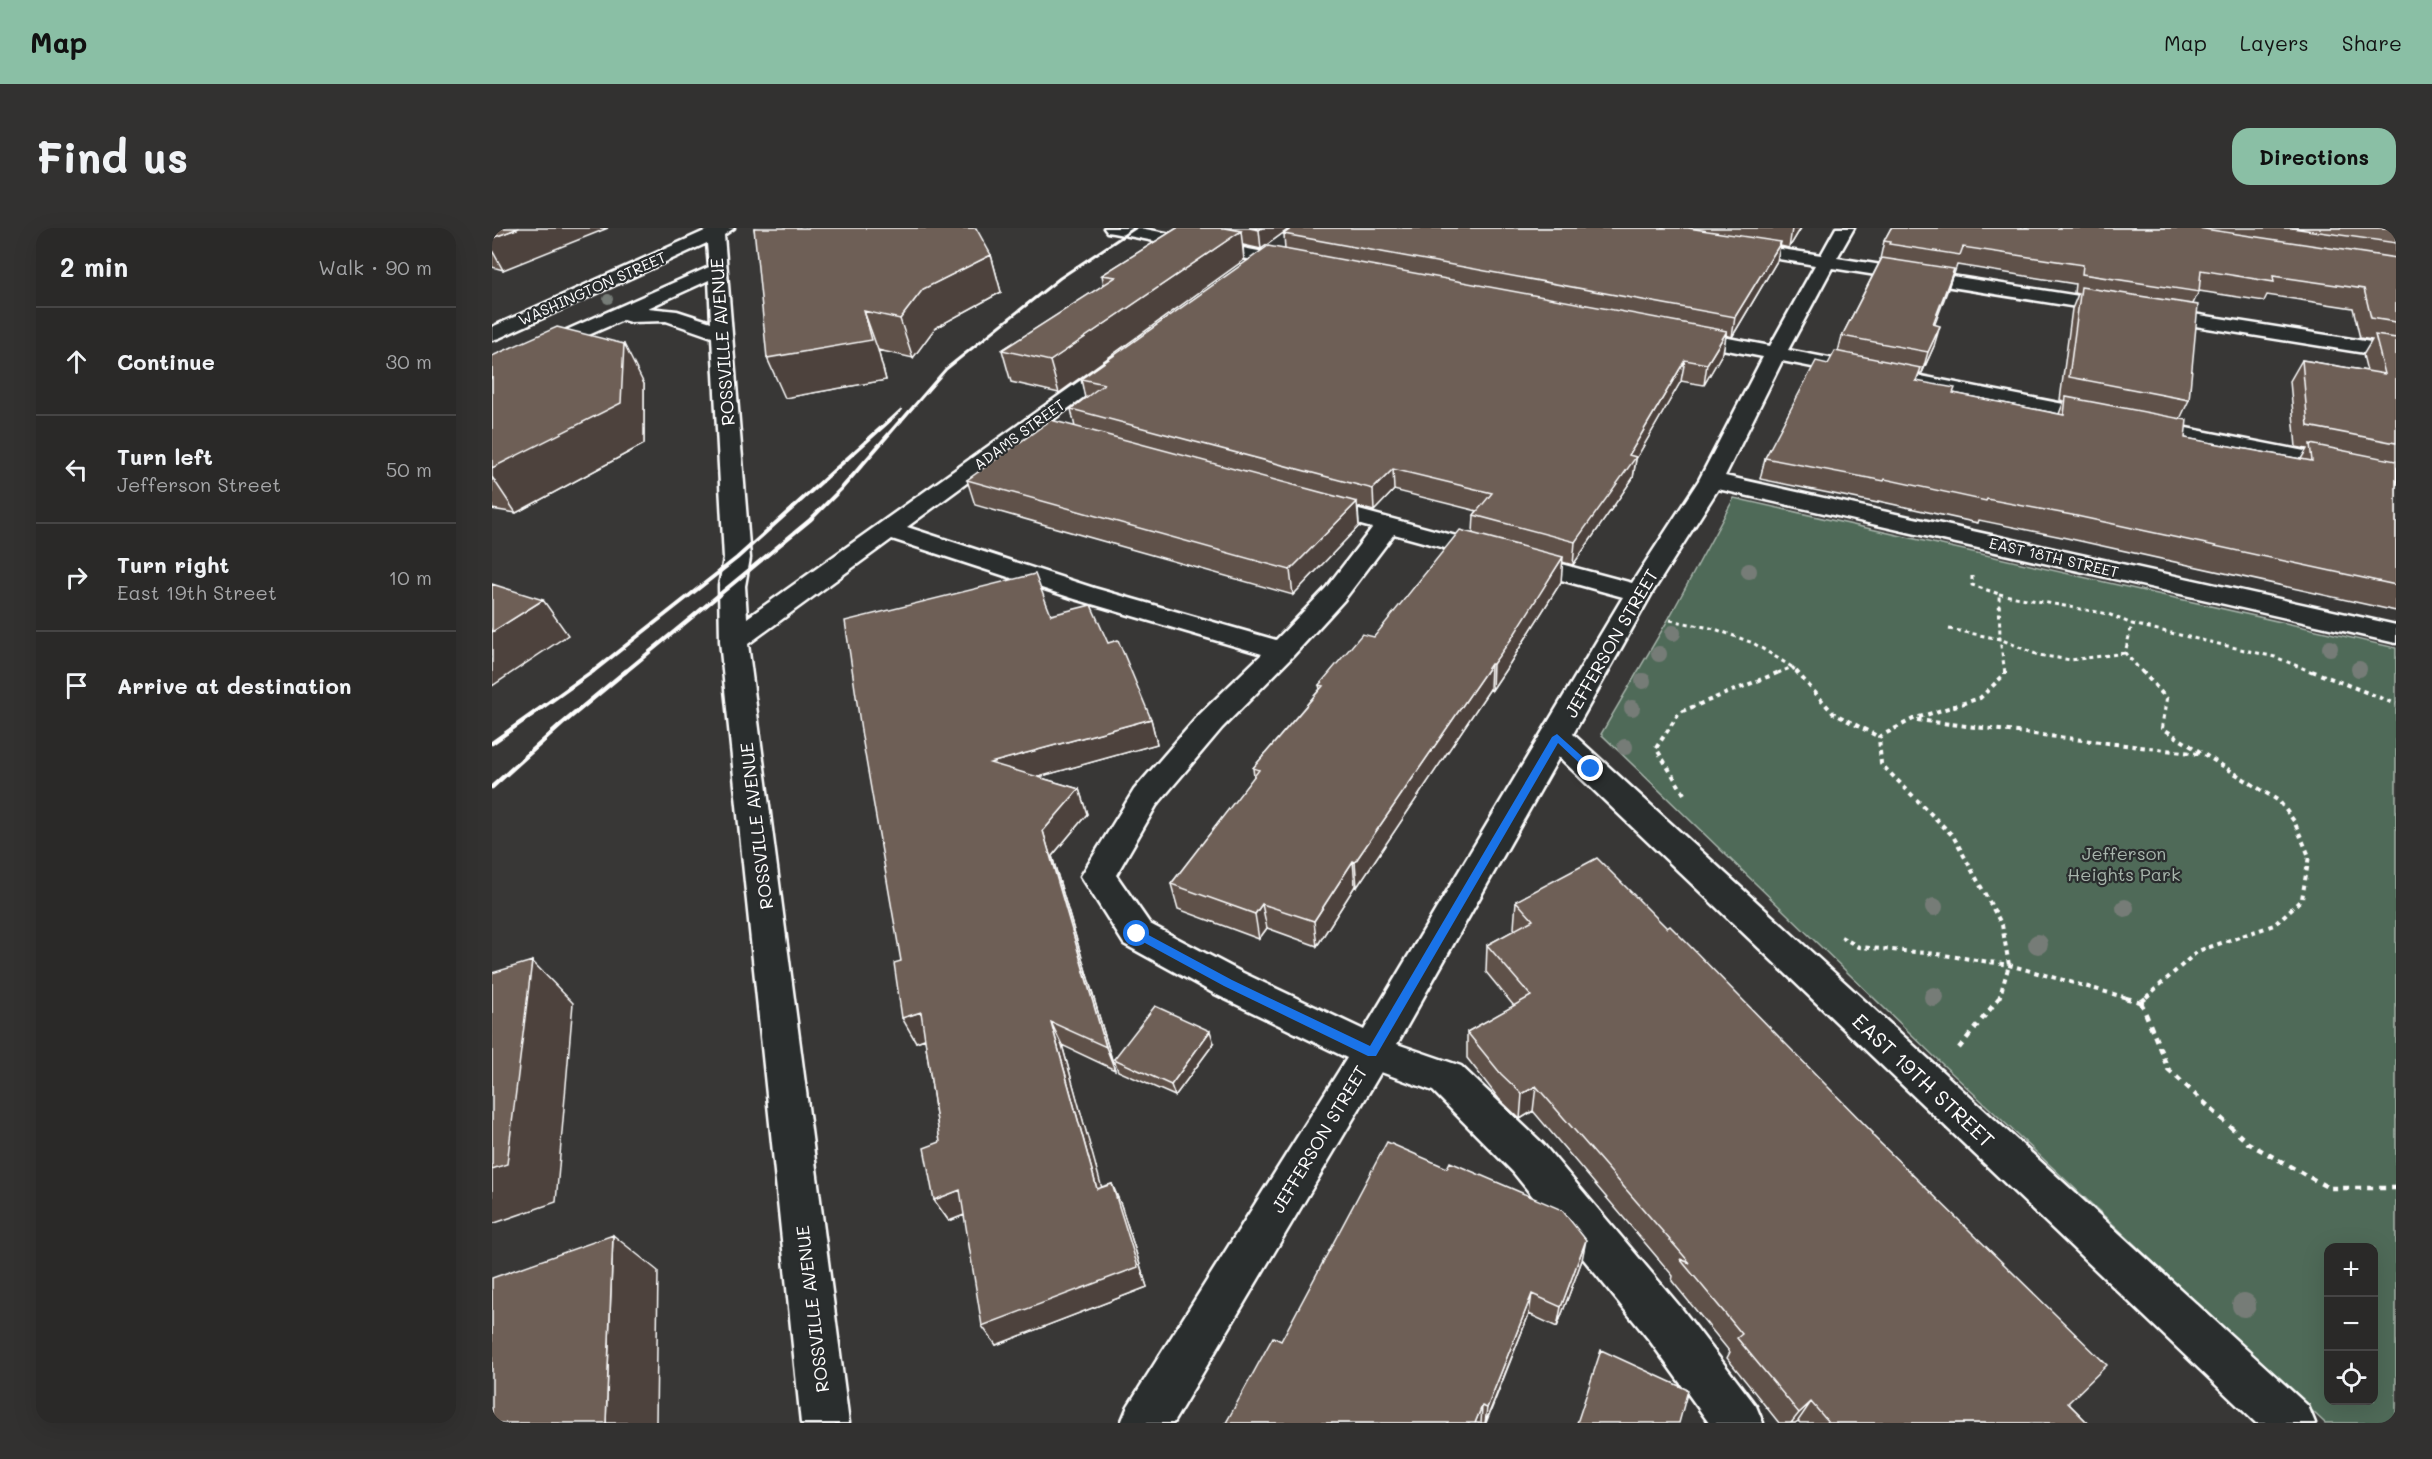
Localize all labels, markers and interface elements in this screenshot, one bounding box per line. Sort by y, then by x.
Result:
text: Map [30,24,87,60]
text: Map [2164,29,2207,56]
text: Layers [2240,29,2309,56]
text: Share [2342,29,2402,56]
button: Directions [2232,128,2396,185]
text: Find us [36,129,188,184]
street label: WASHINGTON STREET [515,246,669,330]
text: 2 min [60,250,128,284]
text: Walk · 90 m [318,254,432,280]
street label: ROSSVILLE AVENUE [704,257,740,427]
icon: ahead [60,345,93,378]
text: Continue [117,347,215,376]
text: 30 m [386,348,432,374]
street label: ADAMS STREET [969,394,1069,474]
text: Turn left [117,442,213,471]
icon: left [60,453,93,486]
text: 50 m [386,456,432,482]
text: Jefferson Street [117,471,281,497]
street label: EAST 18TH STREET [1987,532,2121,582]
text: Turn right [117,550,229,579]
icon: right [60,561,93,594]
text: 10 m [388,564,432,590]
street label: JEFFERSON STREET [1559,564,1663,722]
text: East 19th Street [117,579,277,605]
icon: arrive [60,669,93,702]
text: Arrive at destination [117,671,352,700]
street label: ROSSVILLE AVENUE [734,741,778,911]
route end [1577,755,1603,781]
park label: Jefferson Heights Park [2067,841,2181,886]
route start [1123,920,1149,946]
street label: EAST 19TH STREET [1847,1007,2001,1153]
street label: JEFFERSON STREET [1265,1061,1373,1217]
street label: ROSSVILLE AVENUE [790,1224,834,1394]
map controls [2324,1243,2378,1405]
button: + [2324,1243,2378,1297]
button: − [2324,1297,2378,1351]
button: locate [2324,1351,2378,1405]

